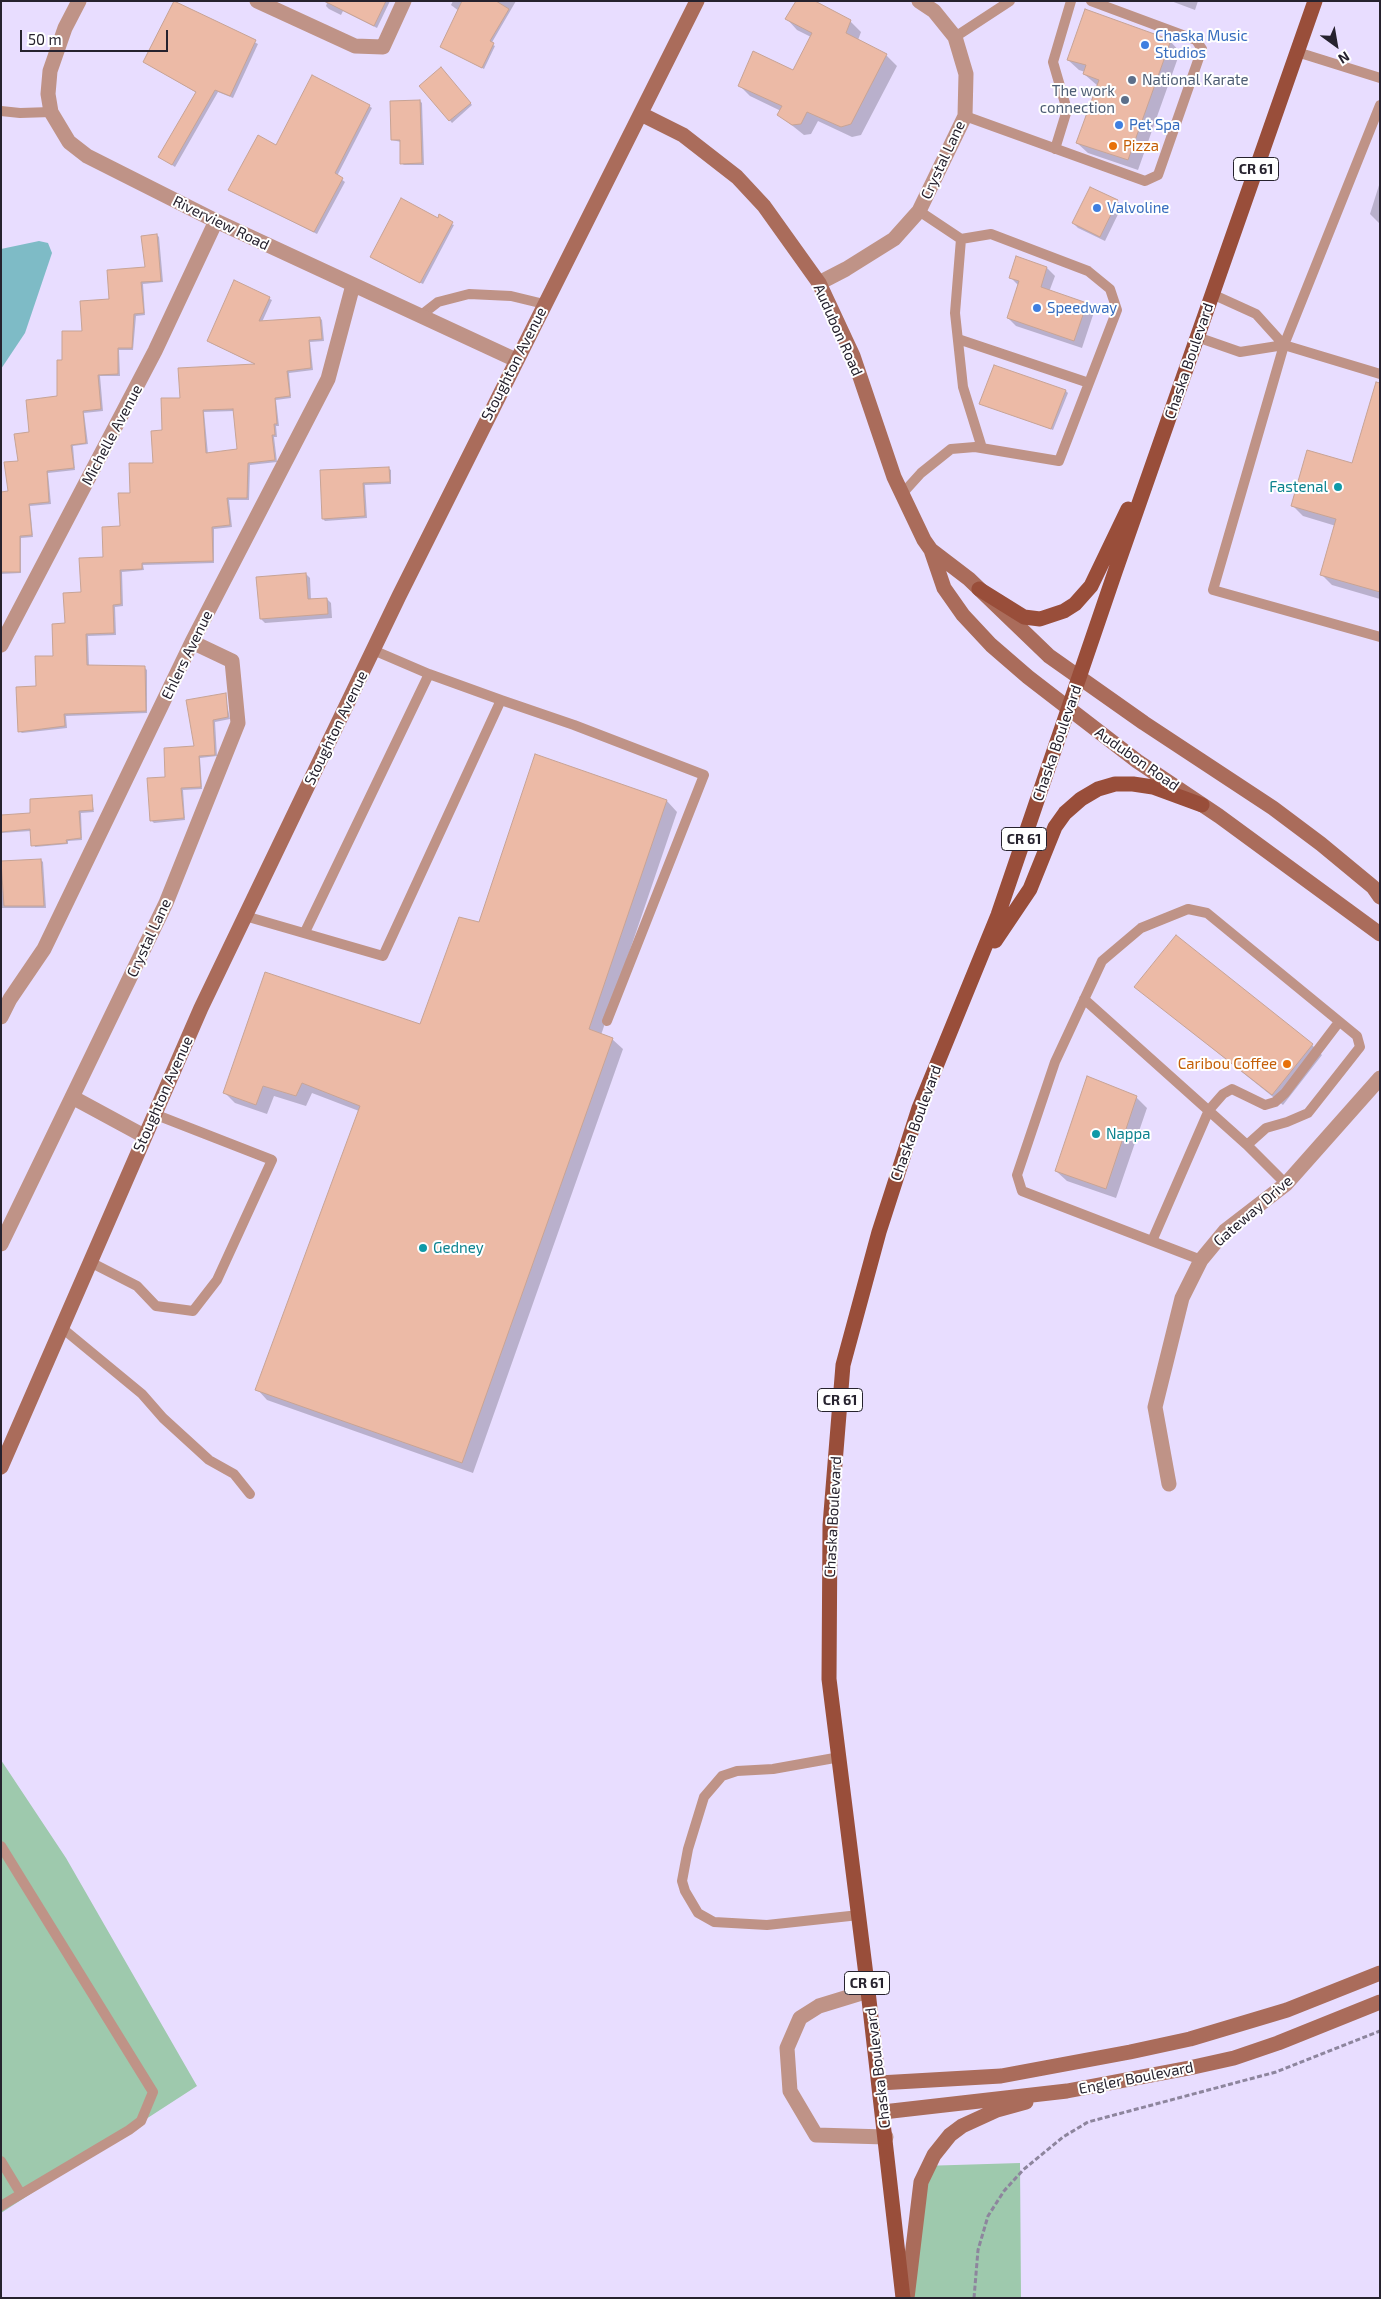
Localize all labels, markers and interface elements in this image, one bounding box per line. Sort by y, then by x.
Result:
scale bar [22,20,170,52]
north arrow [1311,20,1361,70]
place label: Chaska Music Studios [1155,27,1248,62]
text: 50 m [28,30,62,48]
marker: Chaska Music Studios [1139,39,1151,51]
text: N [1335,48,1353,68]
place label: National Karate [1142,71,1249,89]
marker: National Karate [1126,74,1138,86]
place label: The work connection [1040,82,1115,117]
marker: The work connection [1119,94,1131,106]
place label: Pet Spa [1129,116,1180,134]
street label: Crystal Lane [917,118,969,202]
marker: Pet Spa [1113,119,1125,131]
place label: Pizza [1123,137,1159,155]
marker: Pizza [1107,140,1119,152]
road number: CR 61 [1234,157,1278,180]
street label: Riverview Road [170,192,272,254]
place label: Valvoline [1107,199,1169,217]
marker: Valvoline [1091,202,1103,214]
street label: Audubon Road [810,281,866,379]
place label: Speedway [1047,299,1117,317]
street label: Chaska Boulevard [1161,301,1217,421]
marker: Speedway [1031,302,1043,314]
street label: Stoughton Avenue [478,304,550,424]
street label: Michelle Avenue [78,382,146,488]
place label: Fastenal [1269,478,1328,496]
marker: Fastenal [1332,481,1344,493]
street label: Ehlers Avenue [158,608,216,702]
street label: Stoughton Avenue [301,668,371,788]
street label: Chaska Boulevard [1029,683,1085,803]
street label: Audubon Road [1091,723,1183,795]
road number: CR 61 [1002,828,1046,851]
street label: Crystal Lane [123,896,175,980]
street label: Stoughton Avenue [129,1033,197,1155]
place label: Caribou Coffee [1178,1055,1277,1073]
marker: Caribou Coffee [1281,1058,1293,1070]
street label: Chaska Boulevard [887,1063,945,1183]
place label: Nappa [1106,1125,1150,1143]
marker: Nappa [1090,1128,1102,1140]
street label: Gateway Drive [1210,1172,1296,1250]
place label: Gedney [433,1239,484,1257]
marker: Gedney [417,1242,429,1254]
road number: CR 61 [818,1388,862,1412]
street label: Chaska Boulevard [821,1456,845,1578]
road number: CR 61 [844,1972,890,1995]
street label: Chaska Boulevard [862,2006,894,2130]
street label: Engler Boulevard [1077,2058,1195,2098]

